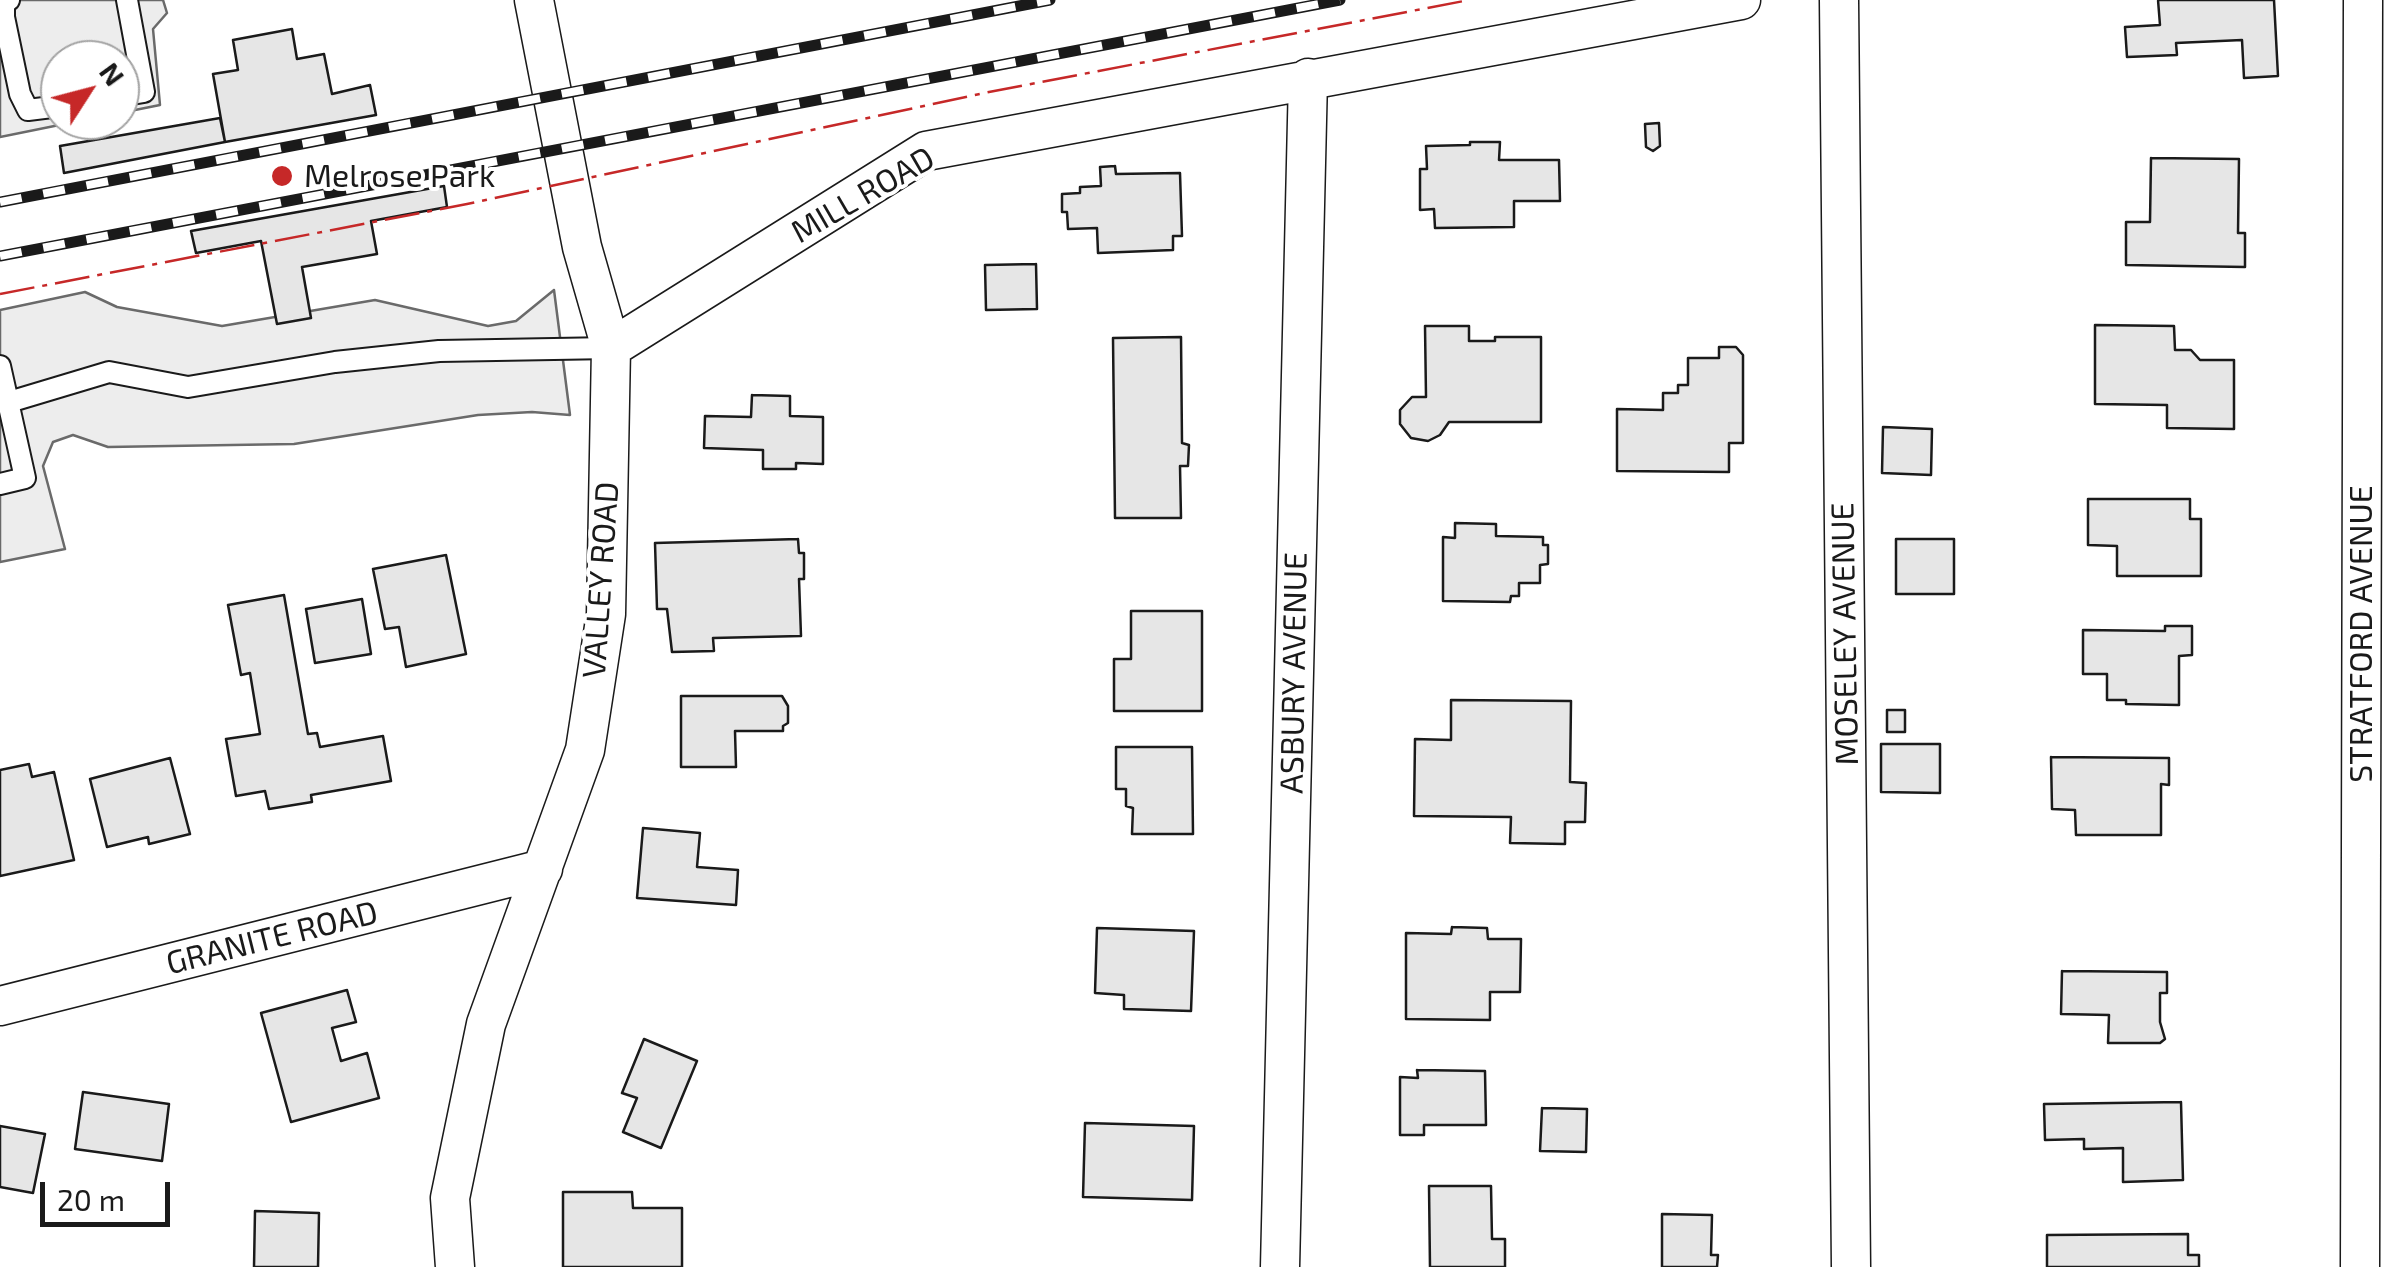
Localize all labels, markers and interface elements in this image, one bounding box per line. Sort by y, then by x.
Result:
north arrow [40,40,140,140]
text: N [93,55,132,92]
street label: MILL ROAD [785,139,941,251]
place label: Melrose Park [304,157,495,195]
marker: Melrose Park [269,163,295,189]
street label: VALLEY ROAD [575,481,627,679]
street label: STRATFORD AVENUE [2342,485,2380,783]
street label: MOSELEY AVENUE [1824,502,1866,766]
street label: ASBURY AVENUE [1273,552,1315,794]
street label: GRANITE ROAD [162,893,382,983]
scale bar [45,1162,175,1224]
text: 20 m [57,1181,125,1217]

